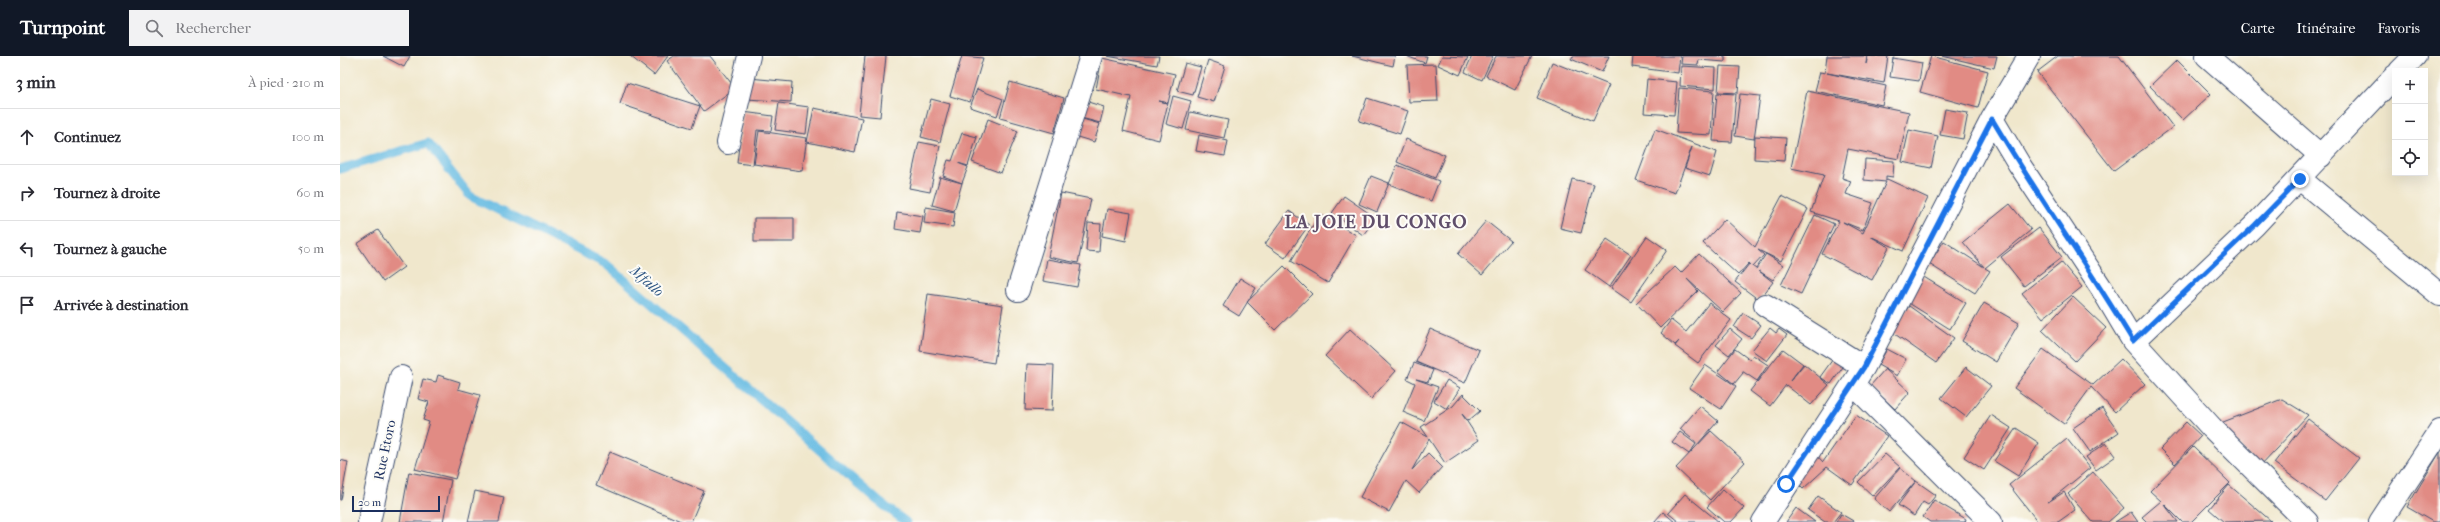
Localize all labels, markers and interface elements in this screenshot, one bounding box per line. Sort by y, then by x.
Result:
search box [129,10,409,46]
text: Turnpoint [20,17,105,39]
icon: search [143,17,165,39]
text: Rechercher [175,19,251,37]
text: Carte [2241,20,2275,37]
text: Itinéraire [2297,20,2355,37]
text: Favoris [2377,20,2420,37]
map controls [2392,68,2428,176]
button: + [2392,68,2428,104]
text: 3 min [16,72,56,92]
text: À pied · 210 m [248,75,324,90]
button: − [2392,104,2428,140]
icon: ahead [16,126,38,148]
text: Continuez [54,128,121,146]
text: 100 m [291,129,324,144]
button: locate [2392,140,2428,176]
route end [2291,170,2309,188]
icon: right [16,182,38,204]
text: Tournez à droite [54,184,160,202]
text: 60 m [296,185,324,200]
district label: LA JOIE DU CONGO [1284,212,1468,233]
icon: left [16,238,38,260]
text: Tournez à gauche [54,240,167,258]
text: 50 m [298,241,324,256]
water label: Mfallo [626,261,668,301]
icon: arrive [16,294,38,316]
text: Arrivée à destination [54,296,189,314]
street label: Rue Etoro [370,418,400,482]
route start [1777,475,1795,493]
scale bar [352,494,440,513]
text: 20 m [358,496,381,509]

